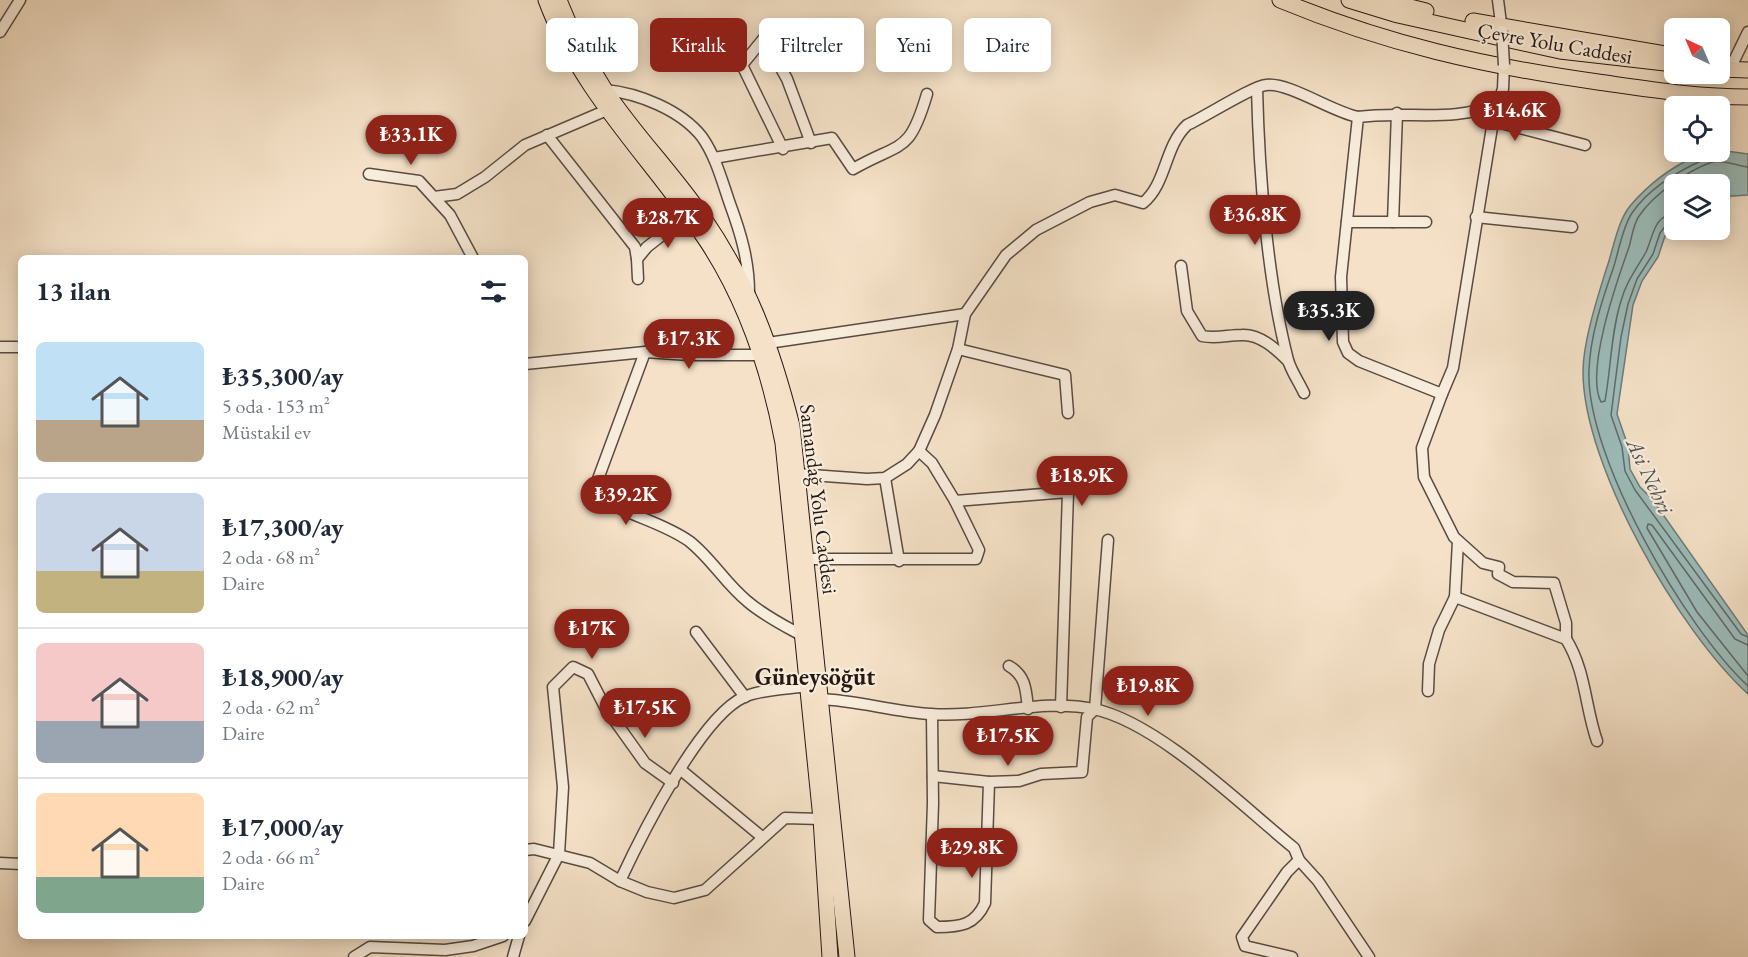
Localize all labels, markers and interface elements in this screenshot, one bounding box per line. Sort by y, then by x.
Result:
street label: Çevre Yolu Caddesi [1475,16,1635,70]
chip: Satılık [546,18,638,72]
chip: Kiralık [650,18,747,72]
chip: Filtreler [759,18,864,72]
chip: Yeni [876,18,952,72]
chip: Daire [964,18,1051,72]
north arrow [1664,18,1730,84]
map controls [1664,18,1730,240]
pin: ₺14.6K [1466,91,1564,142]
button: locate [1664,96,1730,162]
text: ₺14.6K [1484,97,1546,123]
pin: ₺33.1K [362,115,460,166]
text: ₺33.1K [380,121,442,147]
button: layers [1664,174,1730,240]
pin: ₺36.8K [1206,195,1304,246]
pin: ₺28.7K [619,198,717,249]
text: ₺36.8K [1224,201,1286,227]
text: ₺28.7K [637,204,699,230]
text: 13 ilan [36,274,111,308]
icon: filters [477,275,510,308]
pin: ₺35.3K [1280,291,1378,342]
text: ₺35.3K [1298,297,1360,323]
pin: ₺17.3K [640,319,738,370]
text: ₺17.3K [658,325,720,351]
text: ₺35,300/ay [222,359,344,393]
icon: home [84,366,156,438]
text: 5 oda · 153 m² [222,393,330,419]
street label: Samandağ Yolu Caddesi [794,402,844,596]
text: Müstakil ev [222,419,311,445]
water label: Asi Nehri [1619,431,1681,520]
pin: ₺18.9K [1033,456,1131,507]
text: ₺18.9K [1051,462,1113,488]
pin: ₺39.2K [577,475,675,526]
text: ₺39.2K [595,481,657,507]
text: ₺17,300/ay [222,510,344,544]
icon: home [84,517,156,589]
text: 2 oda · 68 m² [222,544,320,570]
text: Daire [222,570,264,596]
pin: ₺17K [556,609,628,660]
text: ₺17K [568,615,616,641]
text: ₺18,900/ay [222,660,344,694]
district label: Güneysöğüt [755,661,875,693]
pin: ₺19.8K [1099,666,1197,717]
icon: home [84,667,156,739]
text: ₺19.8K [1117,672,1179,698]
pin: ₺17.5K [596,688,694,739]
text: 2 oda · 62 m² [222,694,320,720]
text: ₺17.5K [614,694,676,720]
pin: ₺17.5K [959,716,1057,767]
text: Daire [222,720,264,746]
text: ₺17.5K [977,722,1039,748]
text: ₺17,000/ay [222,810,344,844]
icon: home [84,817,156,889]
pin: ₺29.8K [923,828,1021,879]
text: ₺29.8K [941,834,1003,860]
text: 2 oda · 66 m² [222,844,320,870]
text: Daire [222,870,264,896]

